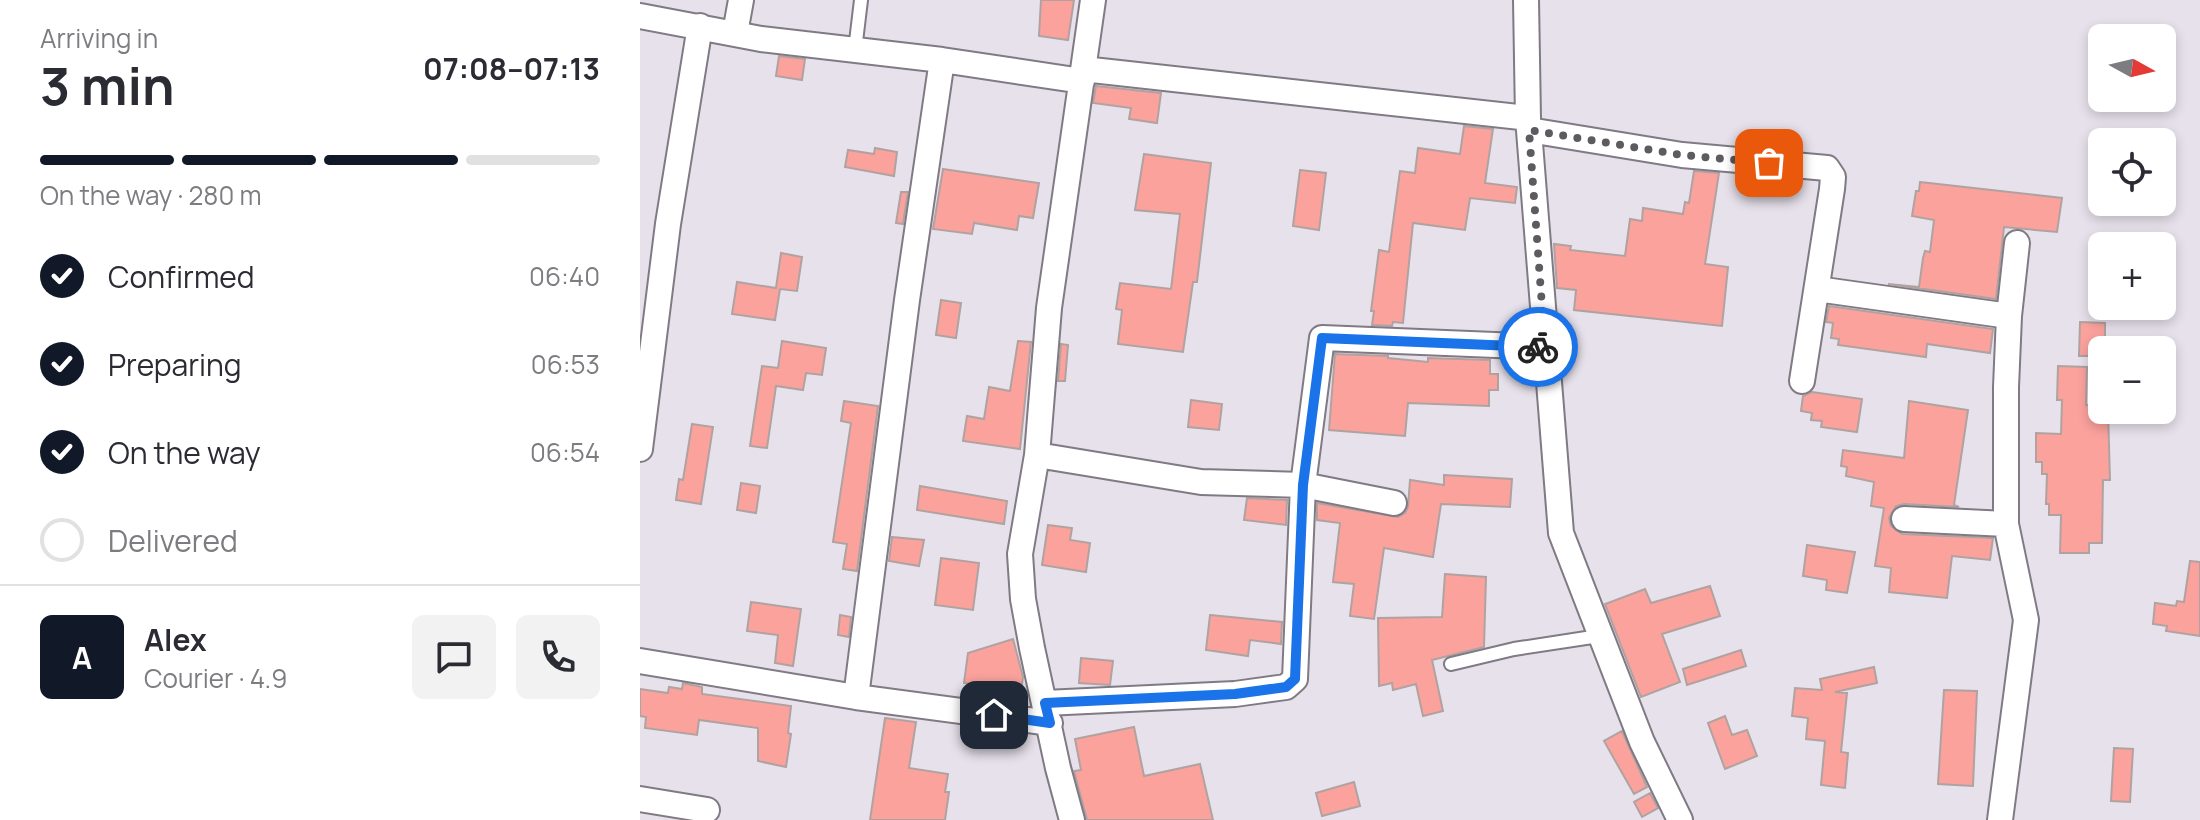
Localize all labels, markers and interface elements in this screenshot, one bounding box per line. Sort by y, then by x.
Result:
text: Arriving in [40,20,158,56]
north arrow [2088,24,2176,112]
map controls [2088,24,2176,424]
text: 07:08–07:13 [423,48,600,89]
text: 3 min [40,50,175,121]
button: locate [2088,128,2176,216]
pin [1735,129,1803,197]
icon: bag [1747,141,1791,185]
text: On the way · 280 m [40,177,262,213]
button: + [2088,232,2176,320]
icon: check [40,254,84,298]
text: Confirmed [108,256,255,297]
text: 06:40 [529,258,600,294]
courier [1498,307,1578,387]
icon: bike [1516,325,1560,369]
button: − [2088,336,2176,424]
icon: check [40,342,84,386]
text: Preparing [108,344,242,385]
text: 06:53 [531,346,600,382]
icon: check [40,430,84,474]
text: On the way [108,432,261,473]
text: 06:54 [530,434,600,470]
text: Delivered [108,520,238,561]
button: chat [412,615,496,699]
button: phone [516,615,600,699]
text: Alex [144,619,207,660]
text: A [72,637,92,678]
text: Courier · 4.9 [144,660,287,696]
pin [960,681,1028,749]
icon: home [972,693,1016,737]

